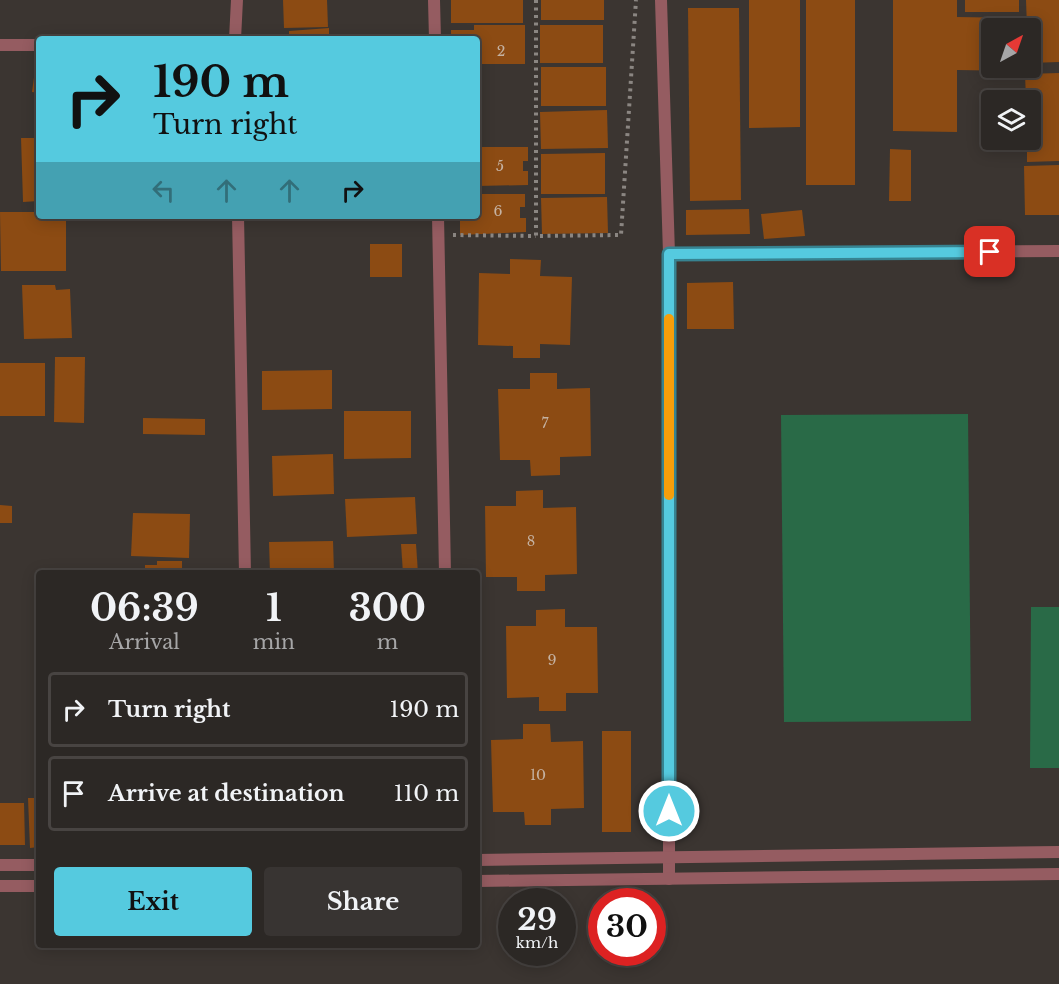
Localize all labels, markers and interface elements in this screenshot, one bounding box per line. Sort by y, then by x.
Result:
north arrow [981,18,1041,78]
map controls [981,18,1041,150]
house number: 2 [497,42,505,60]
text: 190 m [153,56,289,108]
icon: right [54,60,132,138]
button: layers [981,90,1041,150]
text: Turn right [153,108,297,141]
house number: 5 [496,157,504,175]
icon: left [147,174,180,207]
icon: ahead [210,174,243,207]
icon: ahead [273,174,306,207]
icon: right [336,174,369,207]
house number: 6 [493,202,503,220]
pin [964,226,1015,277]
icon: arrive [973,235,1006,268]
house number: 7 [541,414,549,432]
house number: 8 [527,532,535,550]
text: 06:39 [90,586,199,631]
text: 1 [266,586,282,631]
text: 300 [349,586,426,631]
text: Arrival [109,630,180,654]
text: min [253,630,295,654]
text: m [377,630,398,654]
house number: 9 [547,651,557,669]
icon: right [57,693,90,726]
text: Turn right [108,696,230,723]
text: 190 m [389,696,459,723]
house number: 10 [530,766,546,784]
icon: arrive [57,777,90,810]
position arrow [637,779,701,843]
text: Arrive at destination [108,780,345,807]
text: 110 m [394,780,459,807]
button: Exit [54,867,252,936]
button: Share [264,867,462,936]
speed limit sign: 30 [588,888,666,966]
text: 29 [517,901,557,938]
text: km/h [516,933,558,952]

